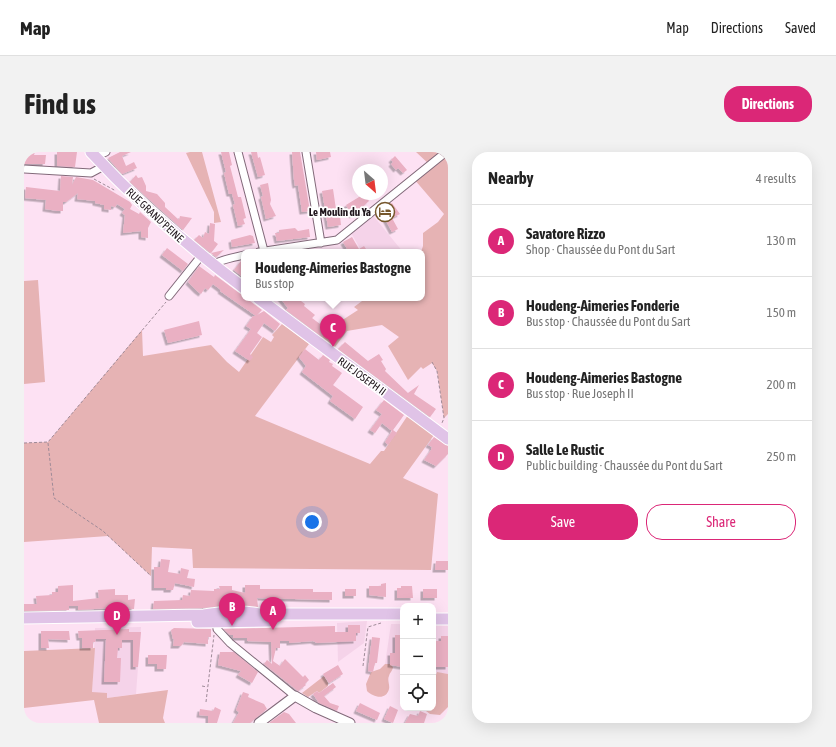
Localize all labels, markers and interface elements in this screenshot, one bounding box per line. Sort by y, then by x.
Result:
text: Map [20,17,51,39]
text: Map [666,20,689,36]
text: Directions [711,20,763,36]
text: Saved [785,20,816,36]
button: Directions [724,86,812,122]
text: Find us [24,88,96,120]
north arrow [352,164,388,200]
text: Nearby [488,168,534,188]
text: 4 results [756,171,796,186]
street label: RUE GRAND'PEINE [124,186,186,245]
hotel icon: Le Moulin du Ya [374,201,396,223]
place label: Le Moulin du Ya [309,206,371,218]
text: Savatore Rizzo [526,225,605,242]
text: A [498,233,504,248]
text: 130 m [767,233,796,248]
text: Shop · Chaussée du Pont du Sart [526,242,675,257]
popup [241,249,425,301]
text: Houdeng-Aimeries Bastogne [255,259,411,276]
text: Bus stop [255,276,294,291]
text: Houdeng-Aimeries Fonderie [526,297,680,314]
text: B [498,305,504,320]
text: 150 m [767,305,796,320]
pin: C [320,314,346,347]
text: Bus stop · Chaussée du Pont du Sart [526,314,690,329]
street label: RUE JOSEPH II [336,355,388,397]
text: Houdeng-Aimeries Bastogne [526,369,682,386]
text: C [498,377,504,392]
text: 200 m [767,377,796,392]
text: Bus stop · Rue Joseph II [526,386,634,401]
text: Salle Le Rustic [526,441,604,458]
text: D [497,449,505,464]
text: 250 m [767,449,796,464]
text: Public building · Chaussée du Pont du Sart [526,458,723,473]
button: Save [488,504,638,540]
button: Share [646,504,796,540]
your location [302,512,322,532]
pin: B [219,593,245,626]
pin: A [260,597,286,630]
pin: D [104,602,130,635]
map controls [400,603,436,711]
button: + [400,603,436,639]
button: − [400,639,436,675]
button: locate [400,675,436,711]

